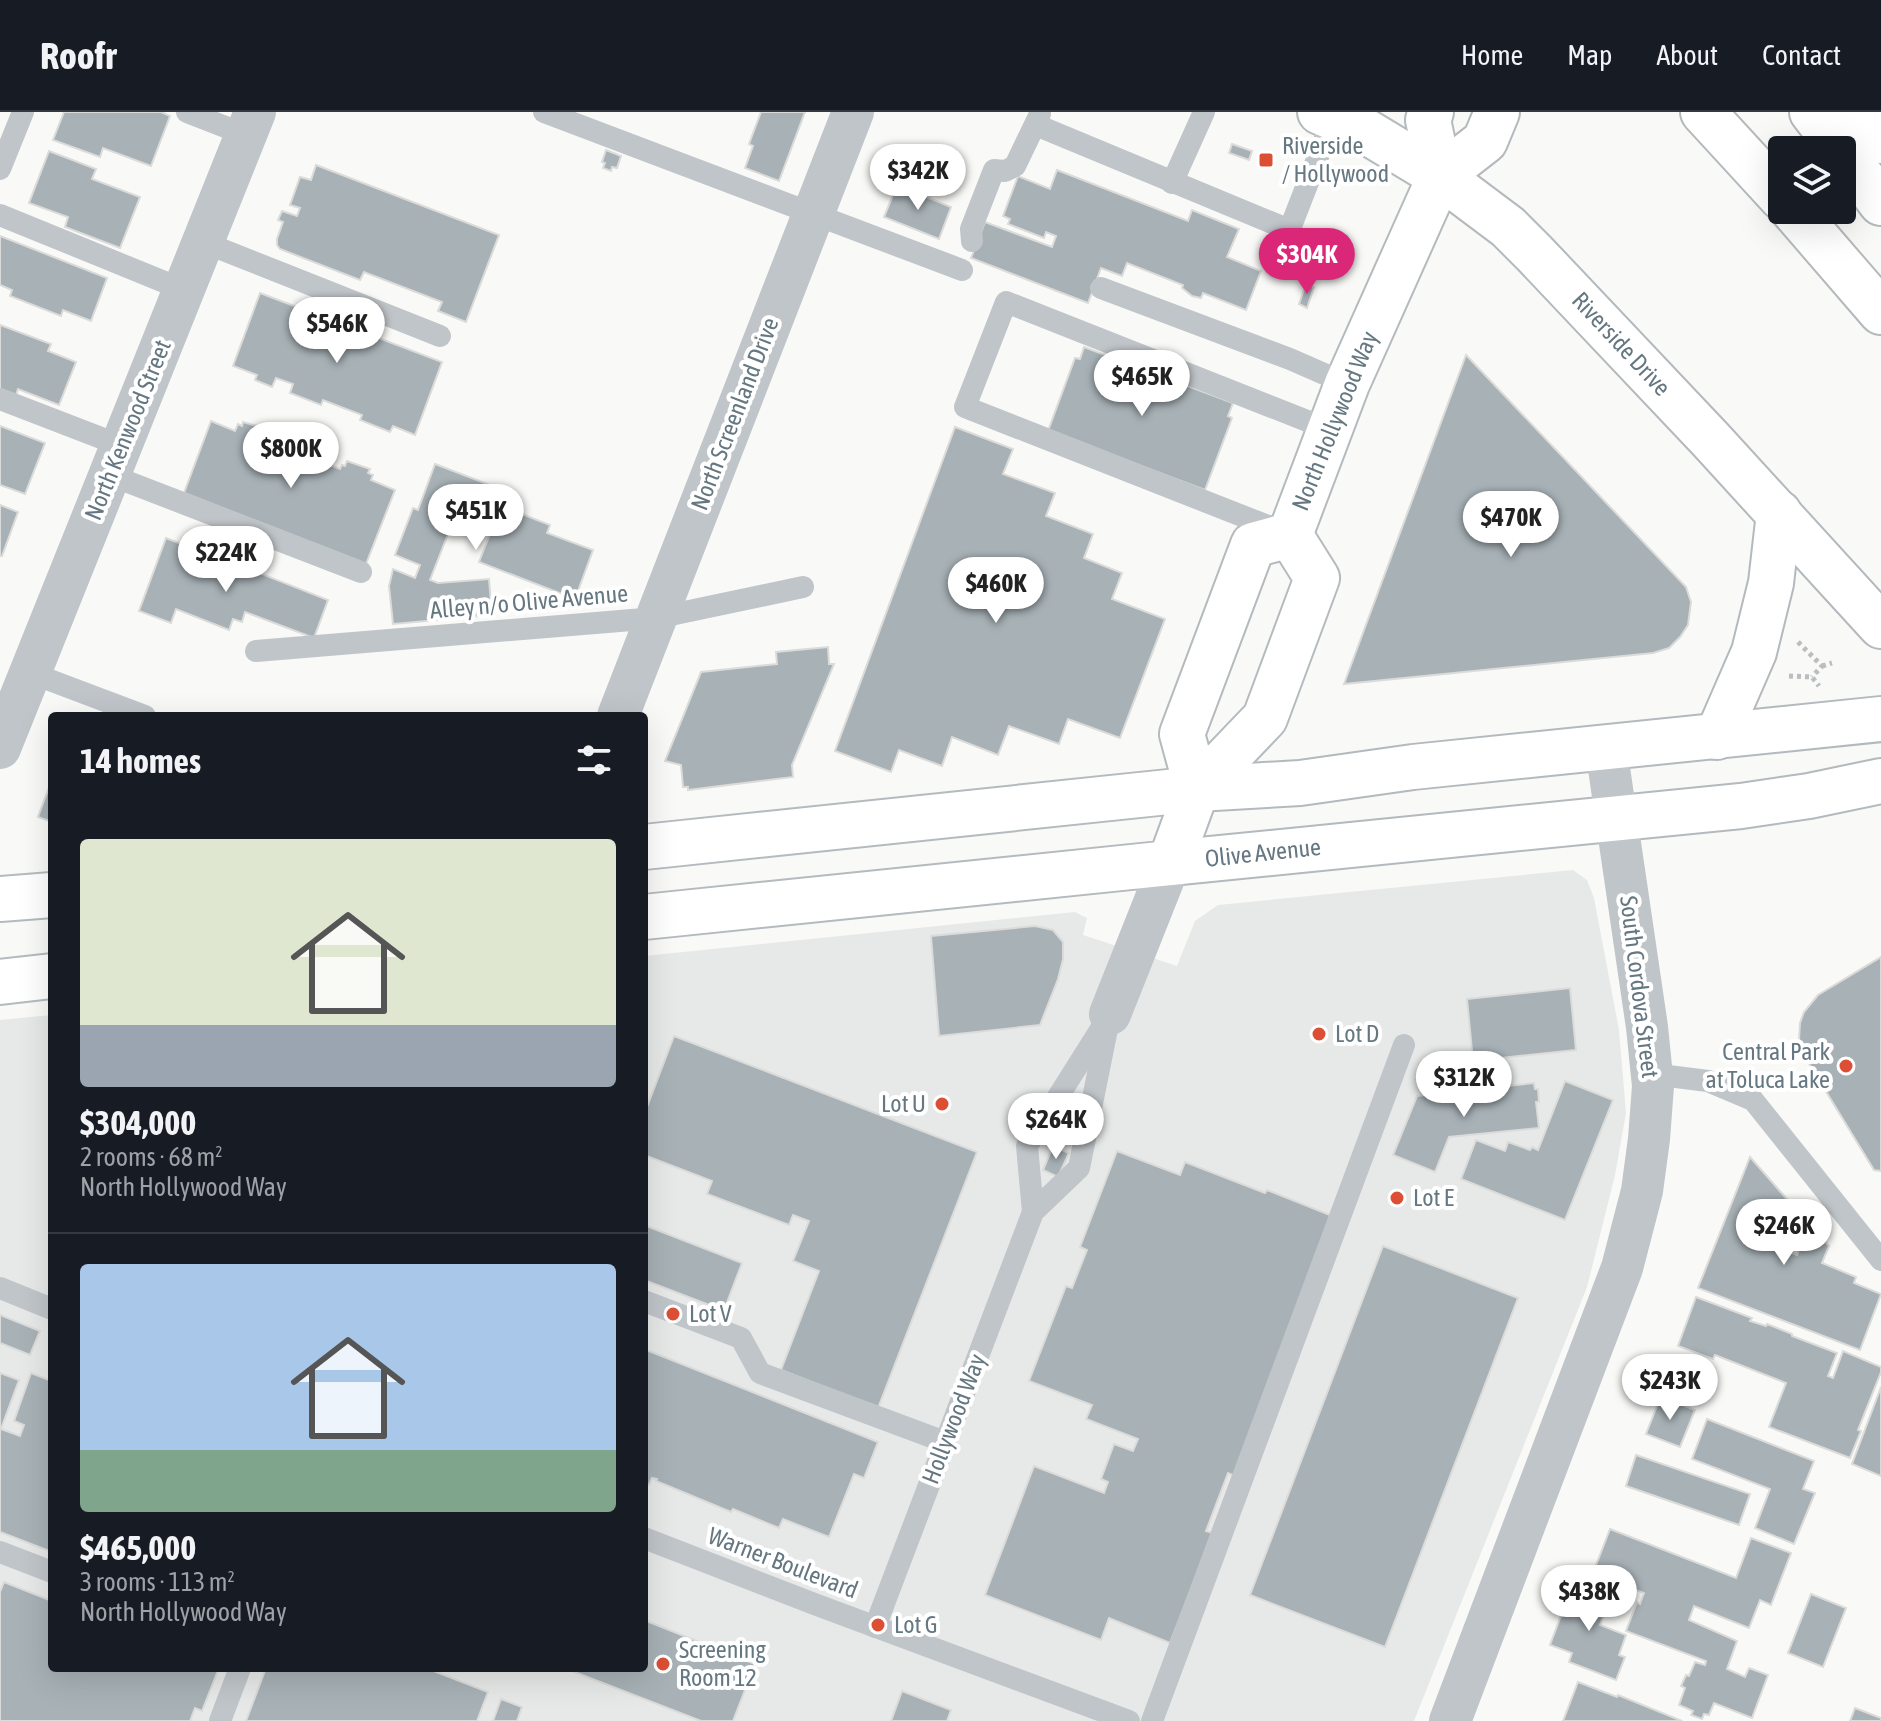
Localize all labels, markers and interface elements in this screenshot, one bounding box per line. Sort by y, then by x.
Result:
text: Roofr [40,34,116,77]
text: Home [1461,39,1523,71]
text: Map [1567,39,1612,71]
text: About [1656,39,1718,71]
text: Contact [1762,39,1841,71]
place label: Riverside / Hollywood [1282,132,1389,187]
map controls [1768,136,1856,224]
button: layers [1768,136,1856,224]
pin: $342K [862,144,974,212]
marker: Riverside / Hollywood [1257,151,1275,169]
text: $342K [888,155,948,185]
pin: $304K [1251,228,1363,296]
text: $304K [1277,239,1337,269]
street label: Riverside Drive [1567,286,1676,401]
pin: $546K [281,297,393,365]
text: $546K [307,308,367,338]
street label: North Screenland Drive [685,314,784,514]
street label: North Hollywood Way [1286,327,1383,514]
street label: North Kenwood Street [79,336,176,524]
pin: $465K [1086,350,1198,418]
text: $465K [1112,361,1172,391]
pin: $800K [235,422,347,490]
text: $800K [261,433,321,463]
pin: $451K [420,484,532,552]
pin: $470K [1455,491,1567,559]
text: $451K [446,495,506,525]
text: $470K [1481,502,1541,532]
pin: $224K [170,526,282,594]
text: $224K [196,537,256,567]
pin: $460K [940,557,1052,625]
text: $460K [966,568,1026,598]
street label: Alley n/o Olive Avenue [429,579,629,624]
icon: filters [572,738,616,782]
text: 14 homes [80,741,201,780]
street label: Olive Avenue [1204,833,1322,872]
icon: home [276,891,420,1035]
street label: South Cordova Street [1615,894,1664,1080]
place label: Lot D [1335,1020,1379,1047]
marker: Lot D [1310,1025,1328,1043]
place label: Central Park at Toluca Lake [1706,1038,1830,1093]
pin: $312K [1408,1051,1520,1119]
marker: Central Park at Toluca Lake [1837,1057,1855,1075]
text: $312K [1434,1062,1494,1092]
place label: Lot U [881,1090,926,1117]
pin: $264K [1000,1093,1112,1161]
marker: Lot U [933,1095,951,1113]
text: $304,000 [80,1103,196,1142]
text: $264K [1026,1104,1086,1134]
text: 2 rooms · 68 m² [80,1142,222,1172]
text: North Hollywood Way [80,1172,287,1202]
place label: Lot E [1413,1184,1454,1211]
marker: Lot E [1388,1189,1406,1207]
pin: $246K [1728,1199,1840,1267]
text: $246K [1754,1210,1814,1240]
place label: Lot V [689,1300,732,1327]
marker: Lot V [664,1305,682,1323]
icon: home [276,1316,420,1460]
street label: Hollywood Way [916,1350,991,1487]
pin: $243K [1614,1354,1726,1422]
text: $243K [1640,1365,1700,1395]
street label: Warner Boulevard [705,1522,862,1603]
text: $465,000 [80,1528,196,1567]
pin: $438K [1533,1565,1645,1633]
text: 3 rooms · 113 m² [80,1567,235,1597]
text: $438K [1559,1576,1619,1606]
text: North Hollywood Way [80,1597,287,1627]
place label: Lot G [894,1611,938,1638]
marker: Lot G [869,1616,887,1634]
place label: Screening Room 12 [679,1636,767,1691]
marker: Screening Room 12 [654,1655,672,1673]

